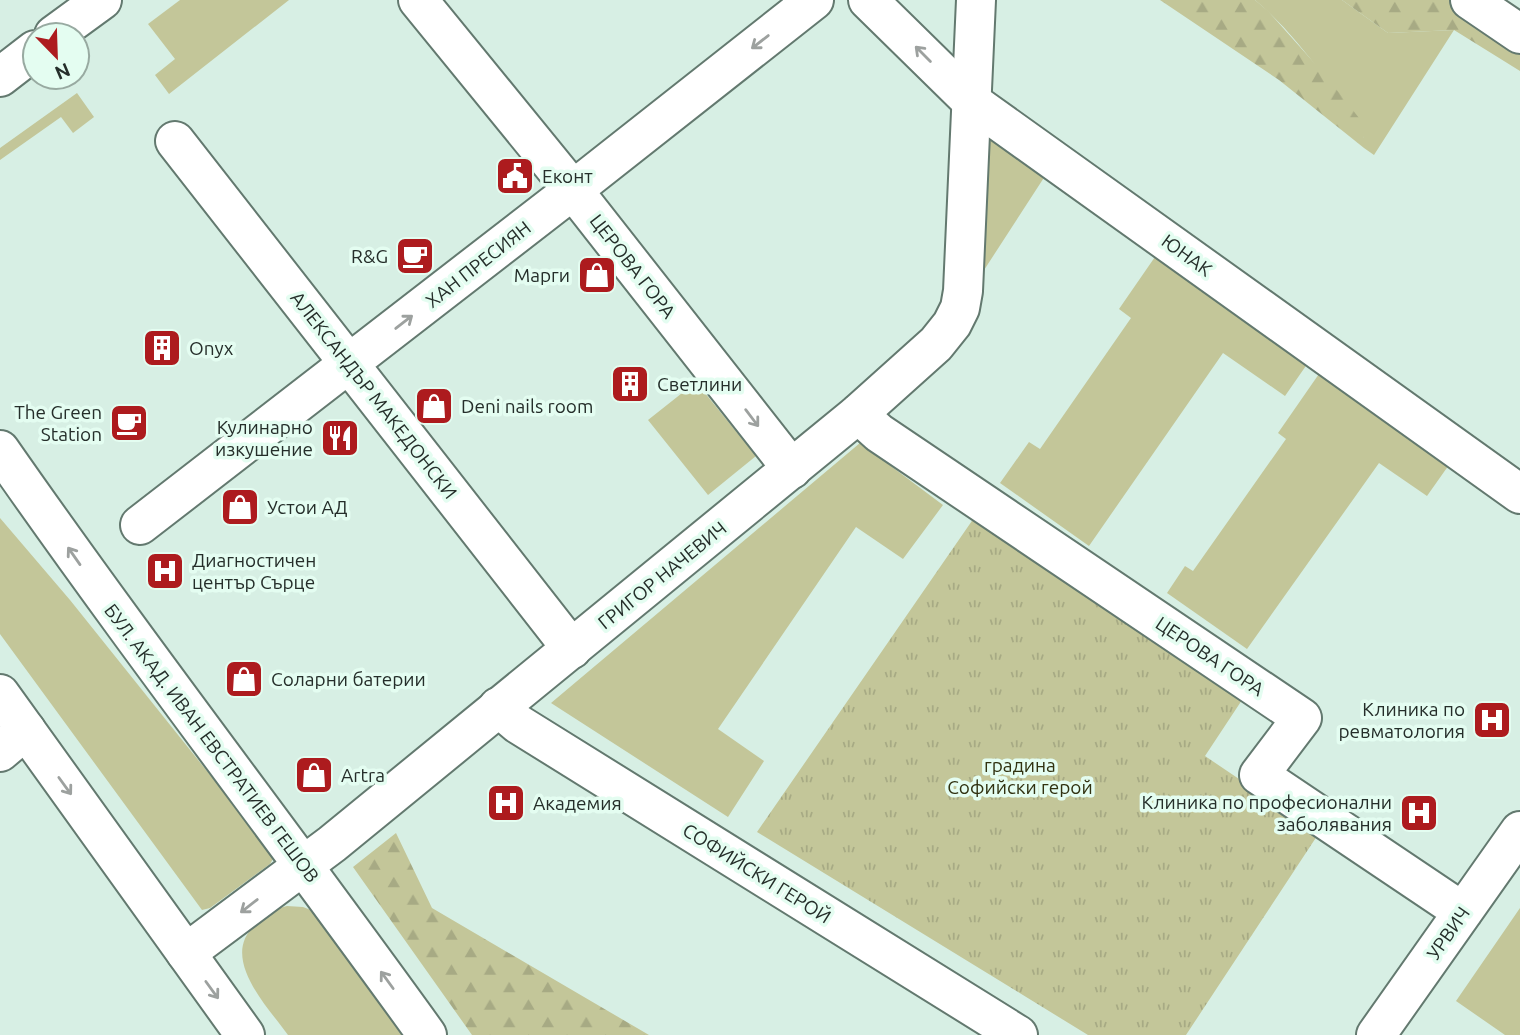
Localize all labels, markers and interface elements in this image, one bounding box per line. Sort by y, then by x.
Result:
north arrow [21,21,91,91]
one-way arrow [751,35,770,50]
one-way arrow [914,46,931,63]
text: N [52,59,73,85]
public building icon: Еконт [494,155,536,197]
place label: Еконт [542,165,593,187]
street label: ЦЕРОВА ГОРА [586,210,681,323]
street label: ХАН ПРЕСИЯН [421,216,535,312]
street label: ЮНАК [1158,229,1217,281]
cafe icon: R&G [394,235,436,277]
place label: R&G [351,245,388,267]
shop icon: Марги [576,254,618,296]
place label: Марги [514,264,570,286]
street label: АЛЕКСАНДЪР МАКЕДОНСКИ [286,287,462,503]
one-way arrow [394,314,413,329]
building icon: Onyx [141,327,183,369]
place label: Onyx [189,337,234,359]
building icon: Светлини [609,363,651,405]
place label: Светлини [657,373,742,395]
shop icon: Deni nails room [413,385,455,427]
place label: Deni nails room [461,395,593,417]
place label: The Green Station [14,401,102,445]
cafe icon: The Green Station [108,402,150,444]
one-way arrow [744,408,759,427]
place label: Кулинарно изкушение [215,416,313,460]
restaurant icon: Кулинарно изкушение [319,417,361,459]
shop icon: Устои АД [219,486,261,528]
place label: Устои АД [267,496,347,518]
street label: ГРИГОР НАЧЕВИЧ [593,517,731,633]
one-way arrow [67,547,81,566]
place label: Диагностичен център Сърце [192,549,316,593]
hospital icon: Диагностичен център Сърце [144,550,186,592]
street label: БУЛ. АКАД. ИВАН ЕВСТРАТИЕВ ГЕШОВ [100,599,324,887]
street label: ЦЕРОВА ГОРА [1152,612,1269,701]
shop icon: Соларни батерии [223,658,265,700]
place label: Соларни батерии [271,668,426,690]
place label: Клиника по ревматология [1338,698,1465,742]
hospital icon: Клиника по ревматология [1471,699,1513,741]
shop icon: Artra [293,754,335,796]
park label: градина Софийски герой [947,754,1093,798]
place label: Artra [341,764,385,786]
one-way arrow [58,776,72,795]
hospital icon: Академия [485,782,527,824]
place label: Клиника по професионални заболявания [1141,791,1392,835]
place label: Академия [533,792,622,814]
hospital icon: Клиника по професионални заболявания [1398,792,1440,834]
street label: СОФИЙСКИ ГЕРОЙ [679,818,835,928]
one-way arrow [241,899,259,914]
street label: УРВИЧ [1422,902,1474,964]
one-way arrow [380,971,395,990]
one-way arrow [205,980,220,999]

